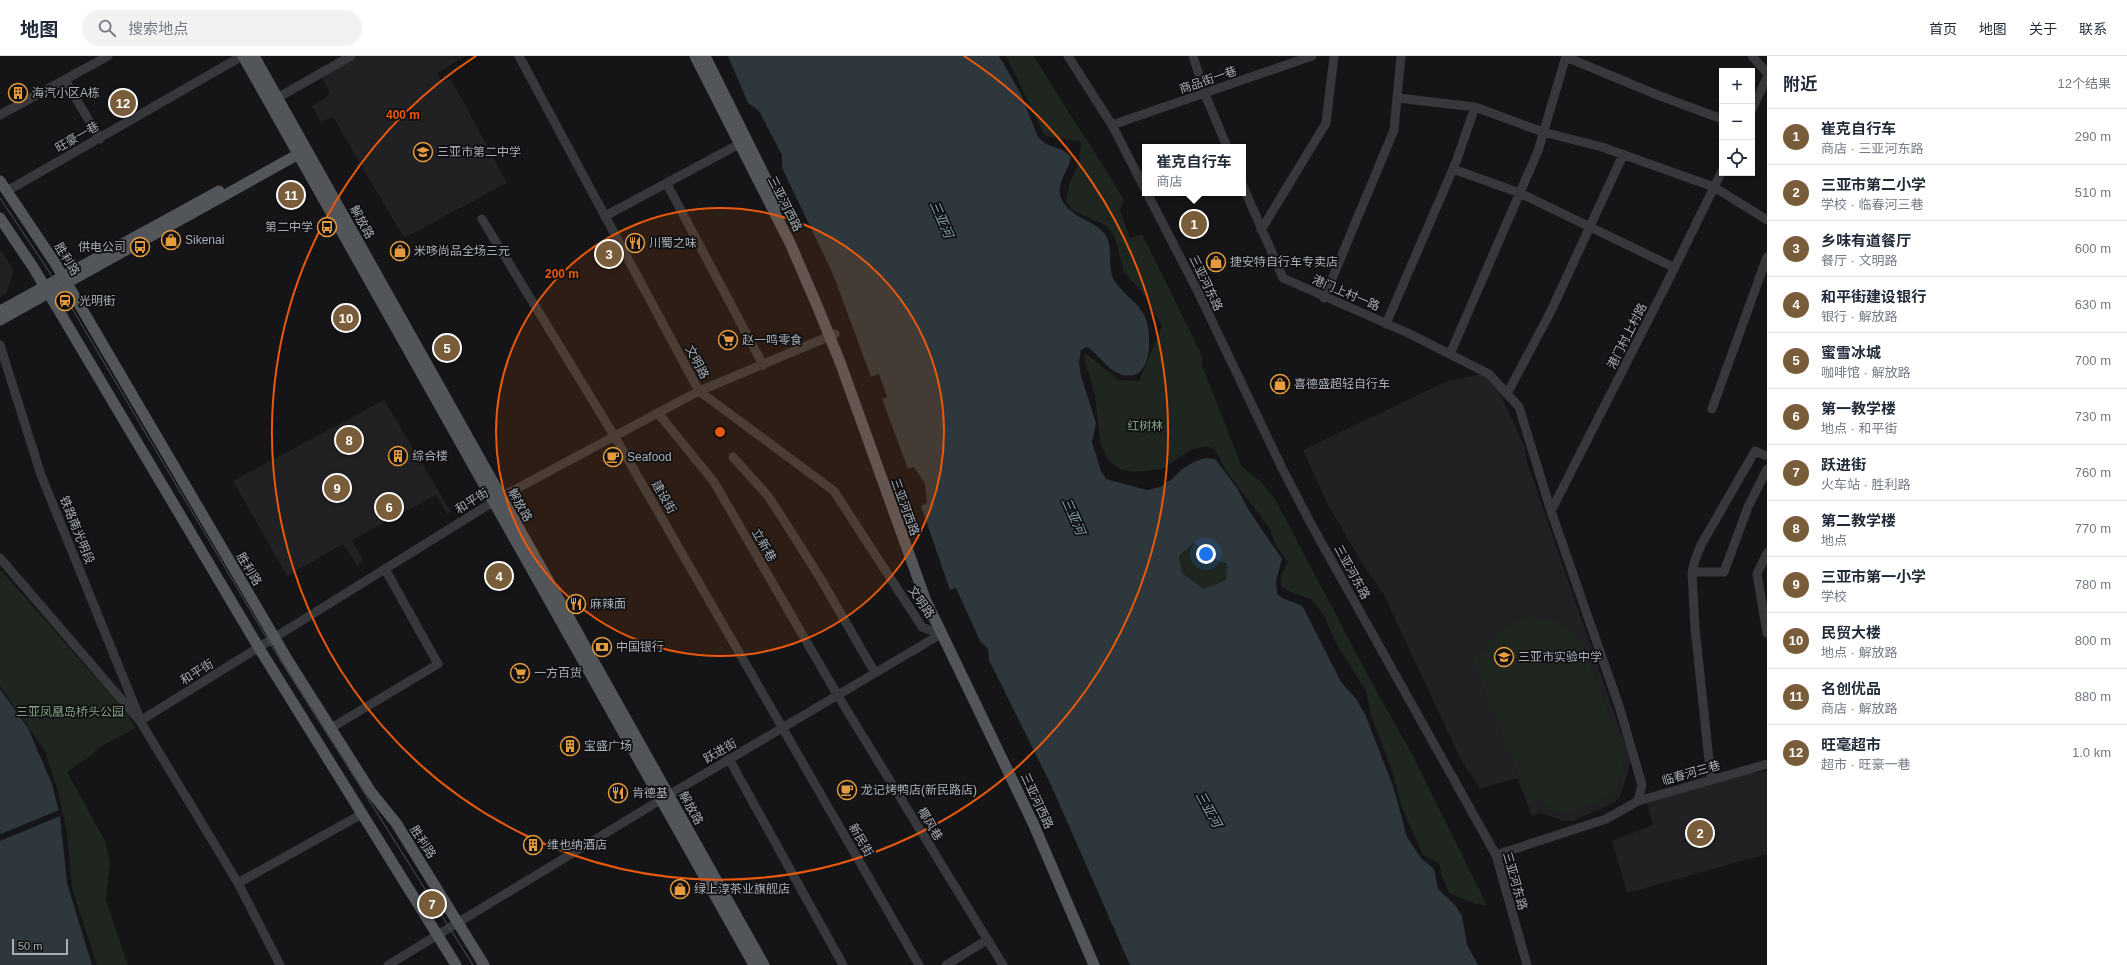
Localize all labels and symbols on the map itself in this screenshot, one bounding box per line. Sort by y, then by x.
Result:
street label: 商品街一巷 [1177,64,1239,96]
building icon: 海汽小区A栋 [7,82,29,104]
place label: 海汽小区A栋 [32,86,100,100]
pin: 12 [110,88,136,118]
text: 400 m [386,108,420,122]
street label: 旺豪一巷 [53,119,101,155]
school or university icon: 三亚市第二中学 [412,141,434,163]
place label: 三亚市第二中学 [437,145,521,159]
street label: 三亚河西路 [765,174,805,234]
pin: 11 [278,180,304,210]
water label: 三亚河 [927,198,958,243]
street label: 解放路 [347,203,377,241]
pin: 1 [1181,209,1207,239]
bus stop icon: 第二中学 [316,216,338,238]
place label: 第二中学 [265,220,313,234]
shop icon: Sikenai [160,229,182,251]
restaurant icon: 川蜀之味 [624,232,646,254]
place label: Sikenai [185,233,224,247]
bus stop icon: 供电公司 [129,236,151,258]
place label: 川蜀之味 [649,236,697,250]
pin: 3 [596,239,622,269]
street label: 胜利路 [52,240,82,278]
place label: 供电公司 [78,240,126,254]
shop icon: 米哆尚品全场三元 [389,240,411,262]
place label: 米哆尚品全场三元 [414,244,510,258]
shop icon: 捷安特自行车专卖店 [1205,251,1227,273]
street label: 三亚河东路 [1187,253,1225,313]
place label: 捷安特自行车专卖店 [1230,255,1338,269]
text: 200 m [545,267,579,281]
street label: 港门上村一路 [1310,272,1382,314]
station icon: 光明街 [54,290,76,312]
place label: 光明街 [79,294,115,308]
street label: 港门村上村路 [1604,301,1650,371]
pin: 10 [333,303,359,333]
supermarket icon: 赵一鸣零食 [717,329,739,351]
pin: 5 [434,333,460,363]
place label: 赵一鸣零食 [742,333,802,347]
street label: 文明路 [682,343,712,381]
shop icon: 喜德盛超轻自行车 [1269,373,1291,395]
place label: 喜德盛超轻自行车 [1294,377,1390,391]
park label: 红树林 [1127,419,1163,433]
pin: 8 [336,425,362,455]
centre of rings [713,425,727,439]
building icon: 综合楼 [387,445,409,467]
cafe icon: Seafood [602,446,624,468]
place label: 综合楼 [412,449,448,463]
place label: Seafood [627,450,672,464]
pin: 9 [324,473,350,503]
street label: 三亚河西路 [888,476,922,538]
street label: 建设街 [649,478,679,516]
street label: 和平街 [453,486,491,516]
street label: 解放路 [505,486,535,524]
pin: 6 [376,492,402,522]
street label: 铁路南光明段 [57,494,97,566]
water label: 三亚河 [1059,495,1090,540]
street label: 立新巷 [749,526,779,564]
street label: 三亚河东路 [1331,542,1373,602]
your location [1196,544,1216,564]
street label: 胜利路 [234,550,264,588]
pin: 4 [486,561,512,591]
street label: 文明路 [905,583,937,621]
restaurant icon: 麻辣面 [565,593,587,615]
place label: 麻辣面 [590,597,626,611]
bank icon: 中国银行 [591,636,613,658]
place label: 中国银行 [616,640,664,654]
school or university icon: 三亚市实验中学 [1493,646,1515,668]
place label: 三亚市实验中学 [1518,650,1602,664]
street label: 和平街 [178,657,216,687]
supermarket icon: 一方百货 [509,662,531,684]
place label: 一方百货 [534,666,582,680]
park label: 三亚凤凰岛桥头公园 [16,705,124,719]
building icon: 宝盛广场 [559,735,581,757]
street label: 跃进街 [701,736,739,766]
place label: 宝盛广场 [584,739,632,753]
street label: 临春河三巷 [1660,758,1722,788]
street label: 三亚河西路 [1018,771,1056,831]
cafe icon: 龙记烤鸭店(新民路店) [836,779,858,801]
restaurant icon: 肯德基 [607,782,629,804]
place label: 龙记烤鸭店(新民路店) [861,783,977,797]
place label: 肯德基 [632,786,668,800]
street label: 解放路 [676,789,706,827]
water label: 三亚河 [1193,789,1226,833]
street label: 椰风巷 [915,805,945,843]
pin: 2 [1687,818,1713,848]
street label: 新民街 [846,821,876,859]
street label: 胜利路 [407,823,439,861]
building icon: 维也纳酒店 [522,834,544,856]
place label: 维也纳酒店 [547,838,607,852]
street label: 三亚河东路 [1500,850,1530,912]
shop icon: 绿上淳茶业旗舰店 [669,878,691,900]
place label: 绿上淳茶业旗舰店 [694,882,790,896]
pin: 7 [419,889,445,919]
scale bar [12,937,68,956]

